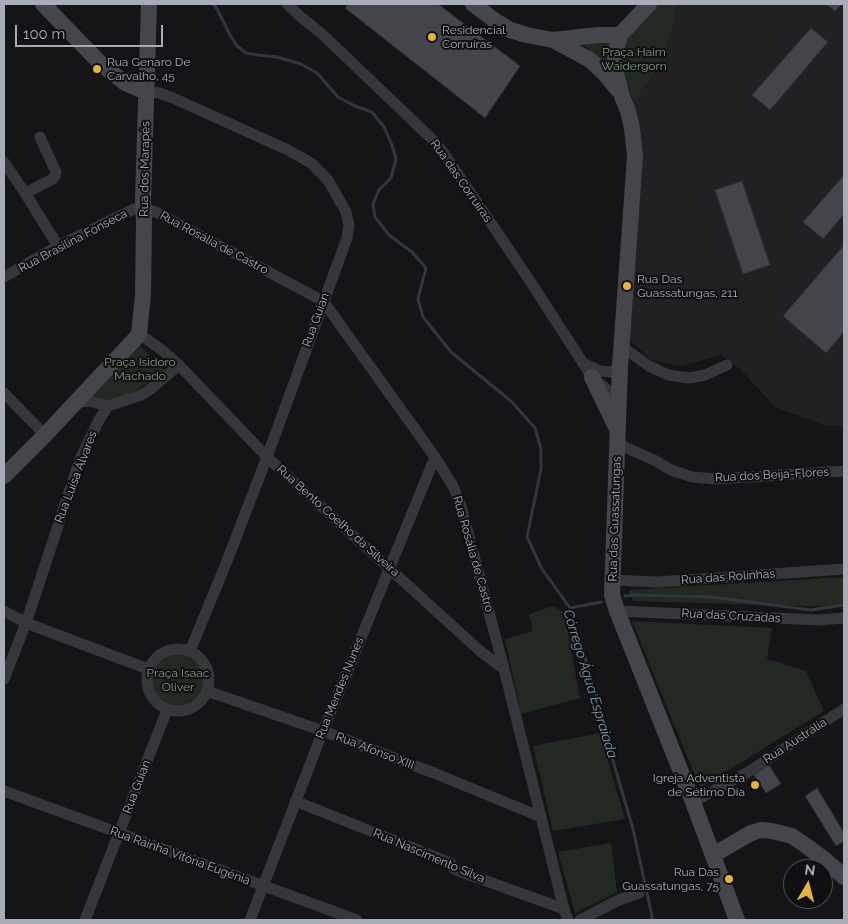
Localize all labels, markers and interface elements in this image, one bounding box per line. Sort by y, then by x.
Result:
scale bar [18,15,165,47]
place label: Residencial Corruíras [442,23,506,51]
text: 100 m [23,25,65,43]
marker: Residencial Corruíras [426,31,438,43]
park label: Praça Haim Waidergorn [601,45,667,73]
place label: Rua Genaro De Carvalho, 45 [107,55,190,83]
marker: Rua Genaro De Carvalho, 45 [91,63,103,75]
street label: Rua dos Marapés [137,121,153,217]
street label: Rua das Corruiras [427,137,495,225]
street label: Rua Brasilina Fonseca [16,206,130,276]
street label: Rua Rosália de Castro [157,208,271,278]
place label: Rua Das Guassatungas, 211 [637,272,738,300]
marker: Rua Das Guassatungas, 211 [621,280,633,292]
street label: Rua Guian [300,291,332,349]
park label: Praça Isidoro Machado [104,355,176,383]
street label: Rua Luísa Álvares [52,429,100,525]
street label: Rua das Guassatungas [606,456,624,582]
street label: Rua Bento Coelho da Silveira [274,462,402,580]
street label: Rua dos Beija-Flores [715,465,829,485]
street label: Rua Rosália de Castro [449,494,497,614]
street label: Rua das Rolinhas [680,567,776,587]
street label: Rua das Cruzadas [681,606,781,626]
water label: Córrego Água Espraiada [559,607,621,761]
street label: Rua Mendes Nunes [313,635,367,741]
park label: Praça Isaac Oliver [147,666,209,694]
street label: Rua Austrália [761,715,829,767]
street label: Rua Afonso XIII [334,729,416,773]
street label: Rua Guian [120,758,154,816]
place label: Igreja Adventista de Sétimo Dia [653,771,745,799]
marker: Igreja Adventista de Sétimo Dia [749,779,761,791]
street label: Rua Rainha Vitória Eugênia [108,824,252,888]
street label: Rua Nascimento Silva [371,826,487,886]
north arrow [783,859,833,909]
text: N [804,861,816,879]
place label: Rua Das Guassatungas, 75 [622,865,719,893]
marker: Rua Das Guassatungas, 75 [723,873,735,885]

